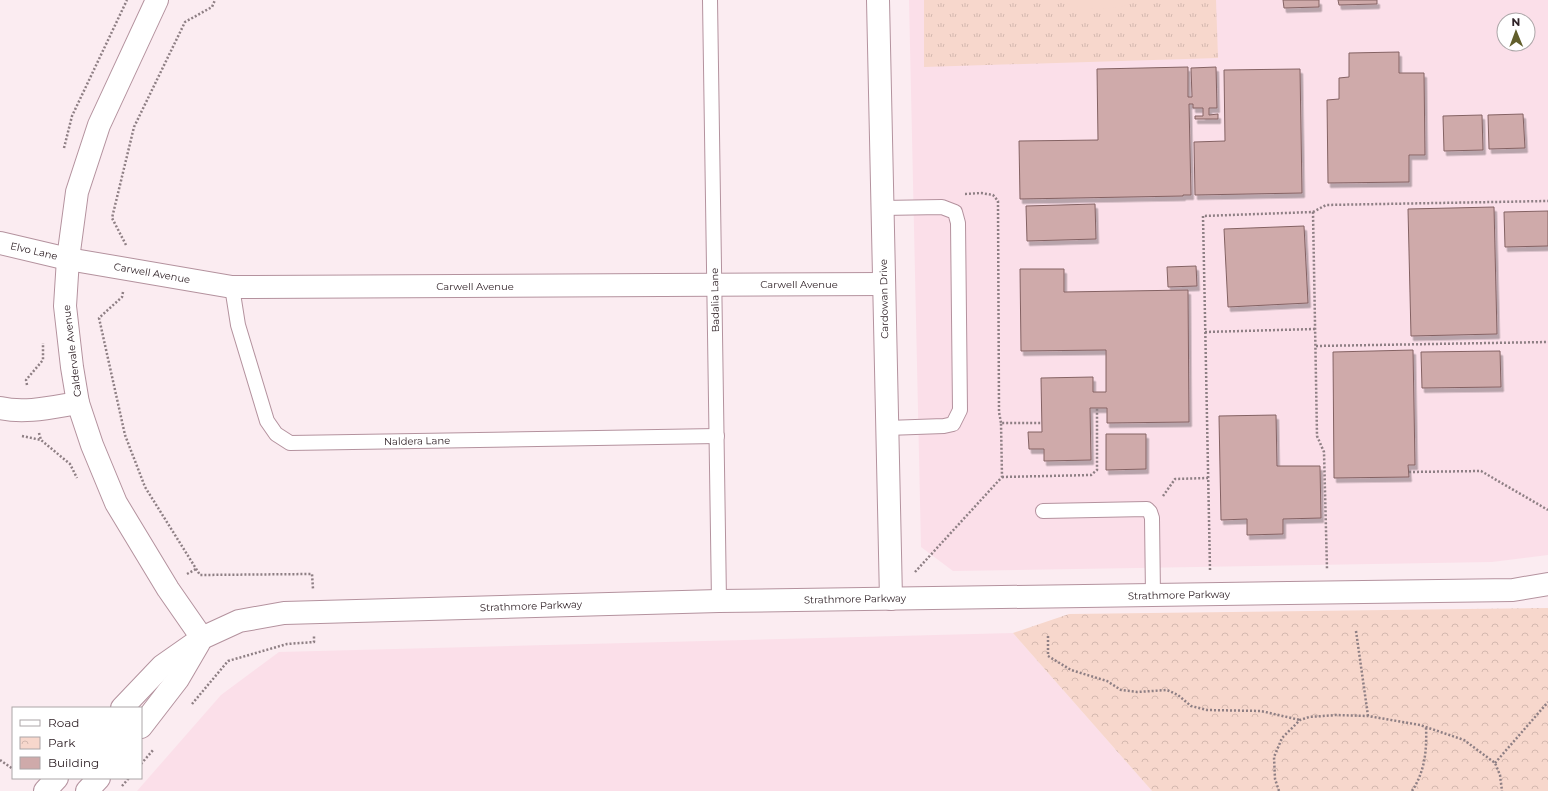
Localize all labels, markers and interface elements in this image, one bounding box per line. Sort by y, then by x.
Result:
north arrow [1496,12,1536,52]
text: N [1511,15,1520,29]
street label: Elvo Lane [9,239,59,263]
street label: Cardowan Drive [877,259,891,339]
street label: Carwell Avenue [113,260,191,286]
street label: Badalia Lane [708,268,722,332]
street label: Carwell Avenue [760,278,838,291]
street label: Carwell Avenue [436,280,514,293]
street label: Caldervale Avenue [60,304,84,398]
street label: Naldera Lane [384,434,450,448]
street label: Strathmore Parkway [1128,588,1231,602]
street label: Strathmore Parkway [804,592,907,606]
street label: Strathmore Parkway [480,598,583,614]
legend [12,707,142,779]
text: Road [48,715,79,730]
text: Park [48,735,76,750]
text: Building [48,755,99,770]

